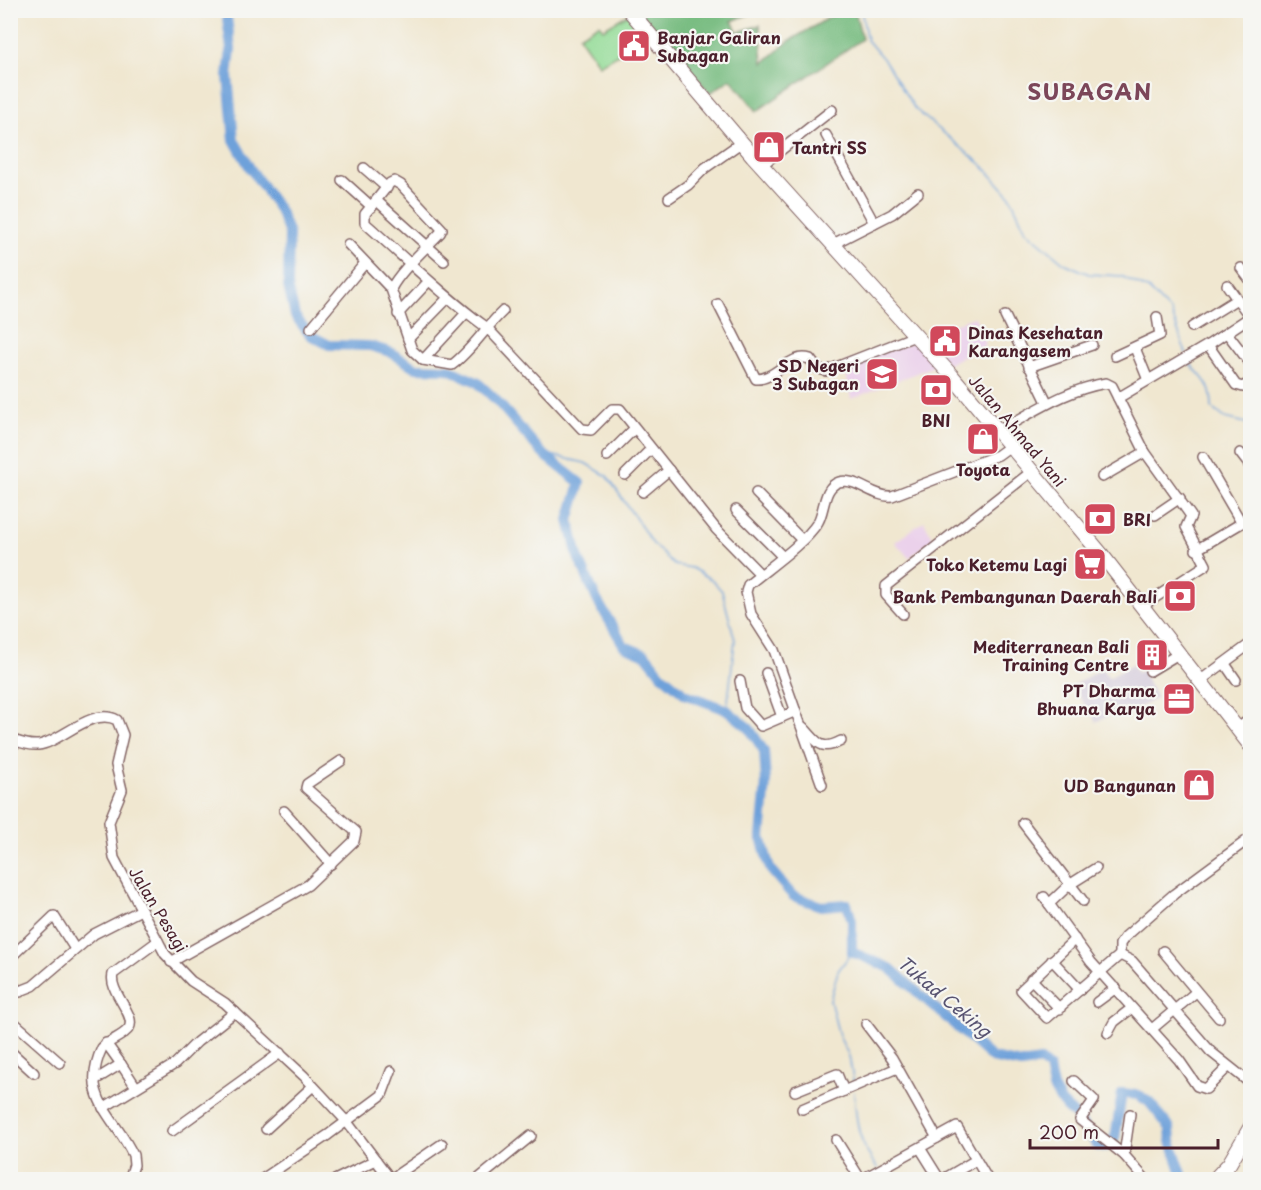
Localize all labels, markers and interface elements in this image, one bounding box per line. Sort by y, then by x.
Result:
place label: Banjar Galiran Subagan [657,25,781,67]
public building icon: Banjar Galiran Subagan [616,28,652,64]
district label: SUBAGAN [1027,74,1153,107]
shop icon: Tantri SS [751,129,787,165]
place label: Tantri SS [792,135,867,159]
place label: Dinas Kesehatan Karangasem [968,320,1103,362]
public building icon: Dinas Kesehatan Karangasem [927,323,963,359]
place label: SD Negeri 3 Subagan [772,353,859,395]
school or university icon: SD Negeri 3 Subagan [864,356,900,392]
street label: Jalan Ahmad Yani [964,369,1072,491]
bank icon: BNI [918,372,954,408]
place label: BNI [922,408,950,432]
shop icon: Toyota [965,421,1001,457]
place label: Toyota [956,457,1010,481]
bank icon: BRI [1082,501,1118,537]
place label: BRI [1123,507,1151,531]
supermarket icon: Toko Ketemu Lagi [1072,546,1108,582]
place label: Toko Ketemu Lagi [926,552,1067,576]
bank icon: Bank Pembangunan Daerah Bali [1162,578,1198,614]
place label: Bank Pembangunan Daerah Bali [893,584,1157,608]
place label: Mediterranean Bali Training Centre [973,634,1129,676]
building icon: Mediterranean Bali Training Centre [1134,637,1170,673]
place label: PT Dharma Bhuana Karya [1037,678,1156,720]
office icon: PT Dharma Bhuana Karya [1161,681,1197,717]
shop icon: UD Bangunan [1181,767,1217,803]
place label: UD Bangunan [1064,773,1176,797]
street label: Jalan Pesagi [124,862,194,956]
water label: Tukad Ceking [892,949,999,1044]
scale bar [1030,1112,1218,1150]
text: 200 m [1039,1118,1099,1145]

